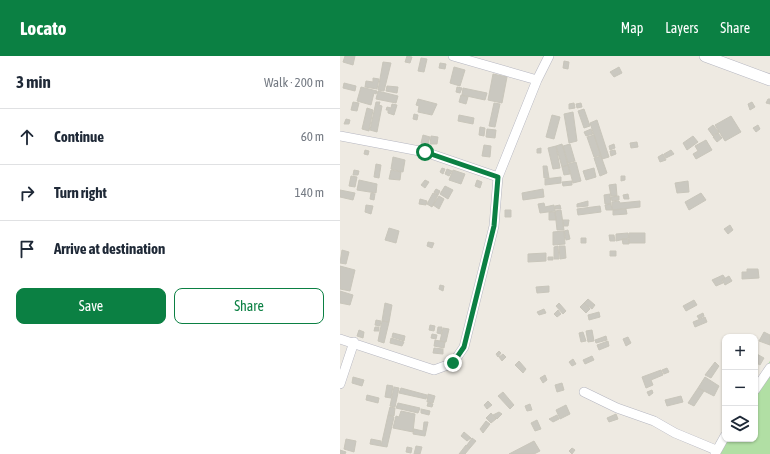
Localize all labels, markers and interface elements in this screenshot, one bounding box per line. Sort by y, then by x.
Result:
text: Locato [20,17,66,39]
text: Map [621,20,643,36]
text: Layers [665,20,698,36]
text: Share [720,20,750,36]
text: 3 min [16,72,51,92]
text: Walk · 200 m [264,75,324,90]
icon: ahead [16,126,38,148]
text: Continue [54,128,104,145]
text: 60 m [301,129,324,144]
route start [416,143,434,161]
icon: right [16,182,38,204]
text: Turn right [54,184,107,201]
text: 140 m [295,185,324,200]
icon: arrive [16,238,38,260]
text: Arrive at destination [54,240,165,257]
button: Save [16,288,166,324]
button: Share [174,288,324,324]
map controls [722,334,758,442]
button: + [722,334,758,370]
route end [444,354,462,372]
button: − [722,370,758,406]
button: layers [722,406,758,442]

